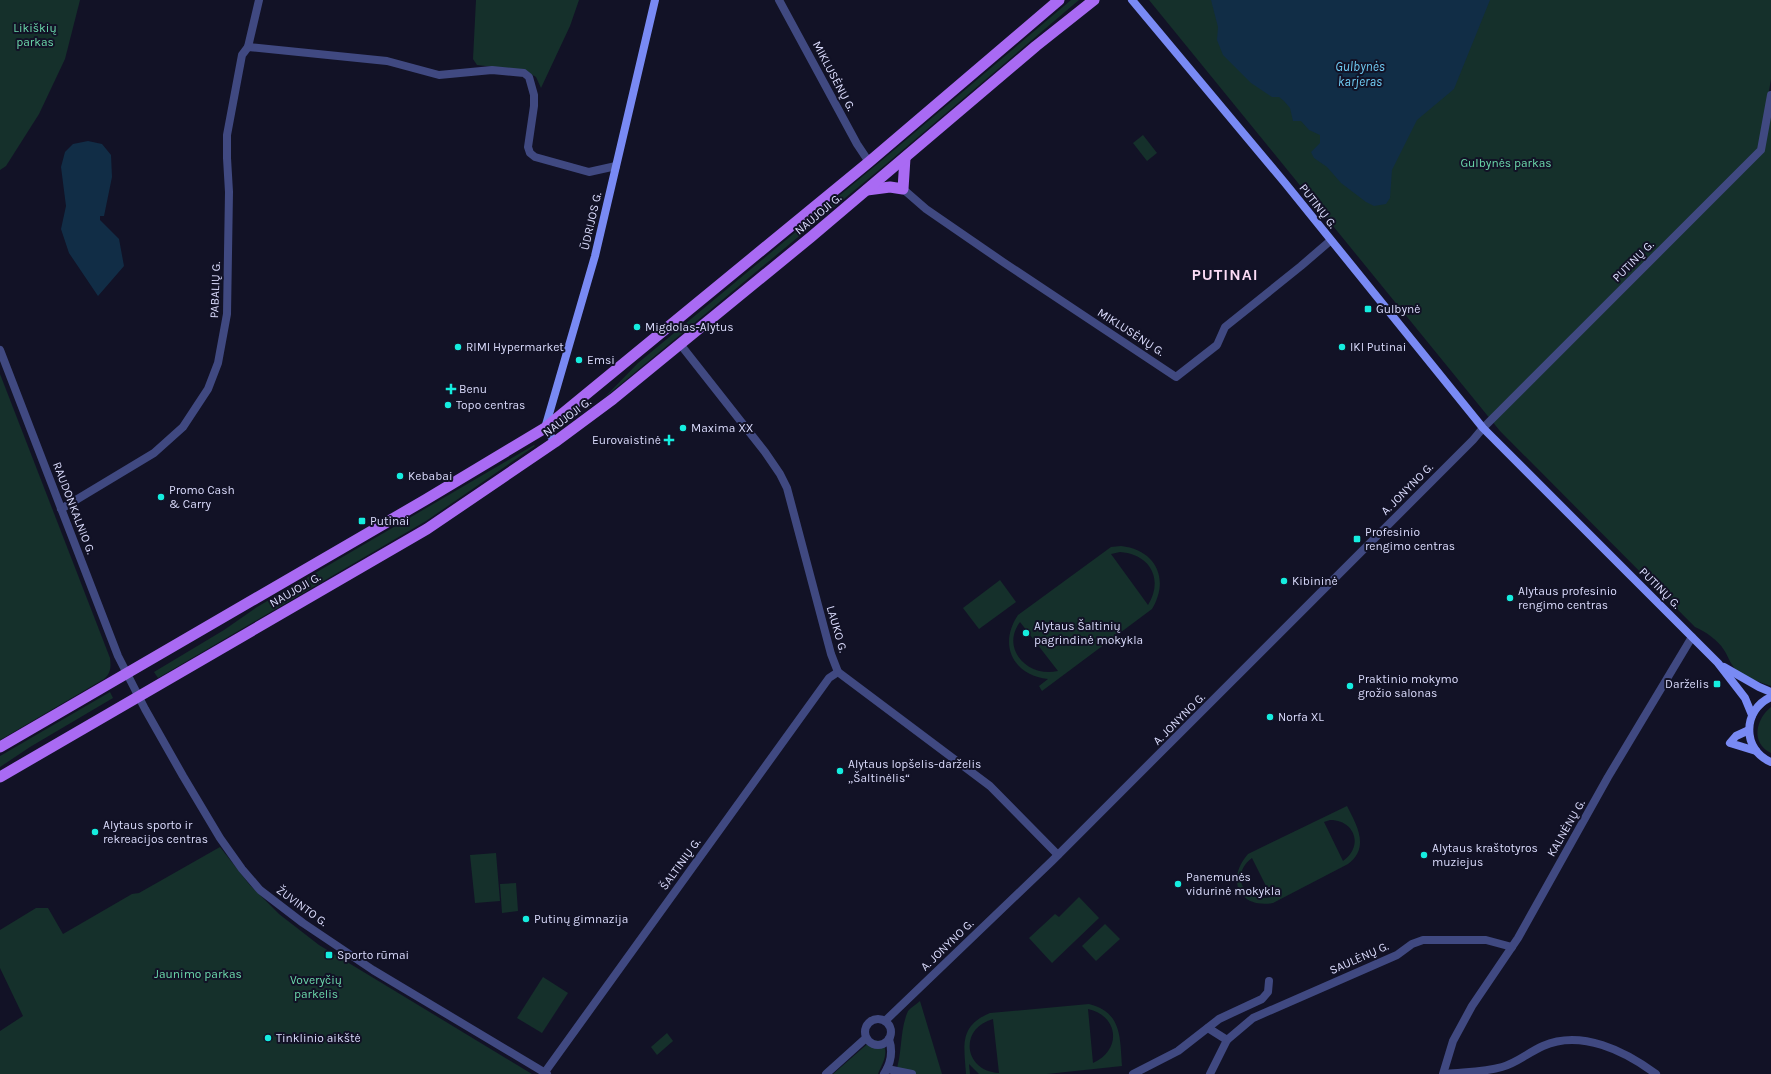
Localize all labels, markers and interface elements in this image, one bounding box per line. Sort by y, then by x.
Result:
park label: Likiškių parkas [13,21,57,49]
street label: MIKLUSĖNŲ G. [810,39,858,113]
water label: Gulbynės karjeras [1335,59,1385,89]
park label: Gulbynės parkas [1460,156,1552,170]
street label: PUTINŲ G. [1296,181,1340,231]
street label: NAUJOJI G. [792,190,844,238]
street label: ŪDRIJOS G. [578,191,604,251]
street label: PUTINŲ G. [1609,237,1657,285]
street label: PABALIŲ G. [207,261,223,319]
district label: PUTINAI [1191,265,1259,284]
place label: Gulbynė [1376,302,1420,316]
marker: Gulbynė [1363,304,1373,314]
street label: MIKLUSĖNŲ G. [1095,305,1167,359]
place label: Migdolas-Alytus [645,320,734,334]
marker: Migdolas-Alytus [632,322,642,332]
place label: RIMI Hypermarket [466,340,564,354]
place label: IKI Putinai [1350,340,1406,354]
marker: RIMI Hypermarket [453,342,463,352]
marker: IKI Putinai [1337,342,1347,352]
place label: Emsi [587,353,615,367]
marker: Emsi [574,355,584,365]
place label: Benu [459,382,487,396]
marker: Benu [446,384,456,394]
street label: NAUJOJI G. [540,394,594,440]
place label: Topo centras [456,398,525,412]
marker: Topo centras [443,400,453,410]
place label: Maxima XX [691,421,754,435]
marker: Maxima XX [678,423,688,433]
place label: Eurovaistinė [592,433,661,447]
marker: Eurovaistinė [664,435,674,445]
street label: RAUDONKALNIO G. [50,460,98,556]
street label: A. JONYNO G. [1378,460,1436,518]
place label: Kebabai [408,469,452,483]
marker: Kebabai [395,471,405,481]
place label: Promo Cash & Carry [169,483,235,511]
marker: Promo Cash & Carry [156,492,166,502]
place label: Putinai [370,514,409,528]
marker: Putinai [357,516,367,526]
place label: Profesinio rengimo centras [1365,525,1455,553]
marker: Profesinio rengimo centras [1352,534,1362,544]
street label: PUTINŲ G. [1636,564,1684,612]
street label: NAUJOJI G. [267,570,323,610]
place label: Kibininė [1292,574,1338,588]
marker: Kibininė [1279,576,1289,586]
place label: Alytaus profesinio rengimo centras [1518,584,1617,612]
marker: Alytaus profesinio rengimo centras [1505,593,1515,603]
street label: LAUKO G. [824,604,850,654]
place label: Alytaus Šaltinių pagrindinė mokykla [1034,618,1143,647]
marker: Alytaus Šaltinių pagrindinė mokykla [1021,628,1031,638]
place label: Praktinio mokymo grožio salonas [1358,672,1458,700]
place label: Darželis [1665,677,1709,691]
marker: Darželis [1712,679,1722,689]
marker: Praktinio mokymo grožio salonas [1345,681,1355,691]
street label: A. JONYNO G. [1150,690,1208,748]
place label: Norfa XL [1278,710,1324,724]
marker: Norfa XL [1265,712,1275,722]
place label: Alytaus lopšelis-darželis „Šaltinėlis“ [848,757,981,785]
marker: Alytaus lopšelis-darželis „Šaltinėlis“ [835,766,845,776]
street label: KALNĖNŲ G. [1544,797,1588,859]
place label: Alytaus sporto ir rekreacijos centras [103,818,208,846]
marker: Alytaus sporto ir rekreacijos centras [90,827,100,837]
street label: ŠALTINIŲ G. [656,835,703,893]
place label: Alytaus kraštotyros muziejus [1432,841,1538,869]
marker: Alytaus kraštotyros muziejus [1419,850,1429,860]
place label: Panemunės vidurinė mokykla [1186,870,1281,898]
marker: Panemunės vidurinė mokykla [1173,879,1183,889]
street label: ŽUVINTO G. [274,882,331,929]
place label: Putinų gimnazija [534,912,628,926]
marker: Putinų gimnazija [521,914,531,924]
street label: A. JONYNO G. [918,916,976,974]
street label: SAULĖNŲ G. [1327,939,1391,977]
place label: Sporto rūmai [337,948,409,962]
marker: Sporto rūmai [324,950,334,960]
park label: Jaunimo parkas [154,967,242,981]
park label: Voveryčių parkelis [290,973,342,1001]
place label: Tinklinio aikštė [276,1031,361,1045]
marker: Tinklinio aikštė [263,1033,273,1043]

